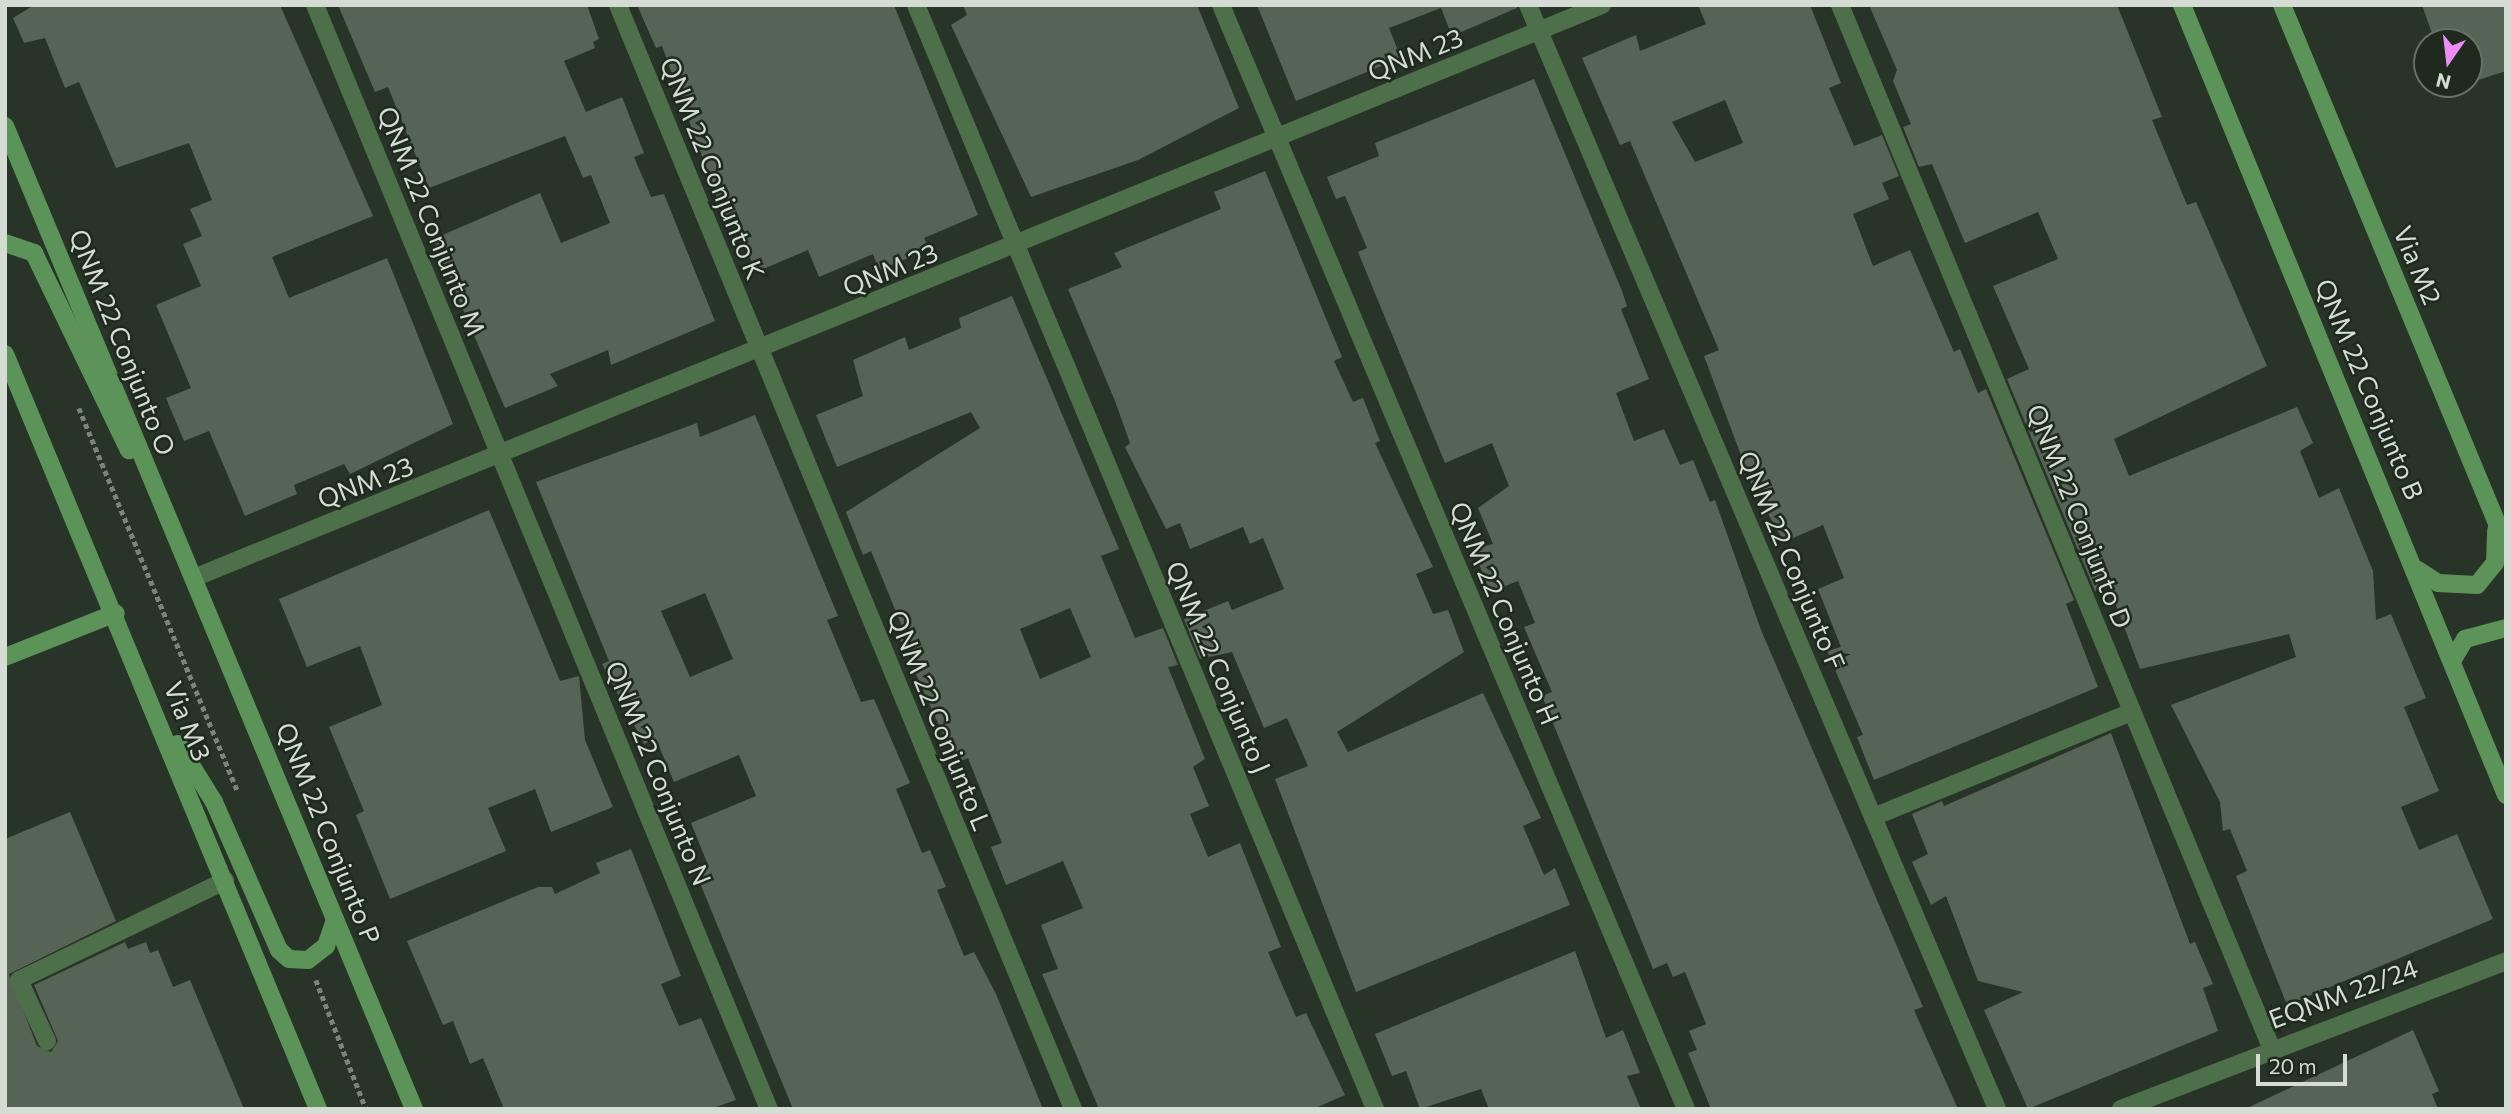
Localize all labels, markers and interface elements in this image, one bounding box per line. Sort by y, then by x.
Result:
street label: QNM 23 [1363,21,1467,87]
north arrow [2413,28,2483,98]
street label: QNM 22 Conjunto K [654,52,772,284]
text: N [2434,69,2453,95]
street label: QNM 22 Conjunto M [372,102,492,340]
street label: Via M2 [2388,221,2448,309]
street label: QNM 22 Conjunto O [63,224,183,460]
street label: QNM 23 [838,236,942,302]
street label: QNM 22 Conjunto B [2309,274,2431,504]
street label: QNM 22 Conjunto D [2021,399,2139,633]
street label: QNM 22 Conjunto F [1732,446,1852,674]
street label: QNM 23 [313,450,417,514]
street label: QNM 22 Conjunto H [1444,497,1566,729]
street label: QNM 22 Conjunto J [1160,556,1278,778]
street label: QNM 22 Conjunto L [882,605,998,835]
street label: QNM 22 Conjunto N [600,656,718,890]
street label: Via M3 [158,677,218,765]
street label: QNM 22 Conjunto P [270,718,388,948]
street label: EQNM 22/24 [2264,952,2422,1034]
scale bar [2259,1040,2350,1084]
text: 20 m [2269,1053,2317,1078]

